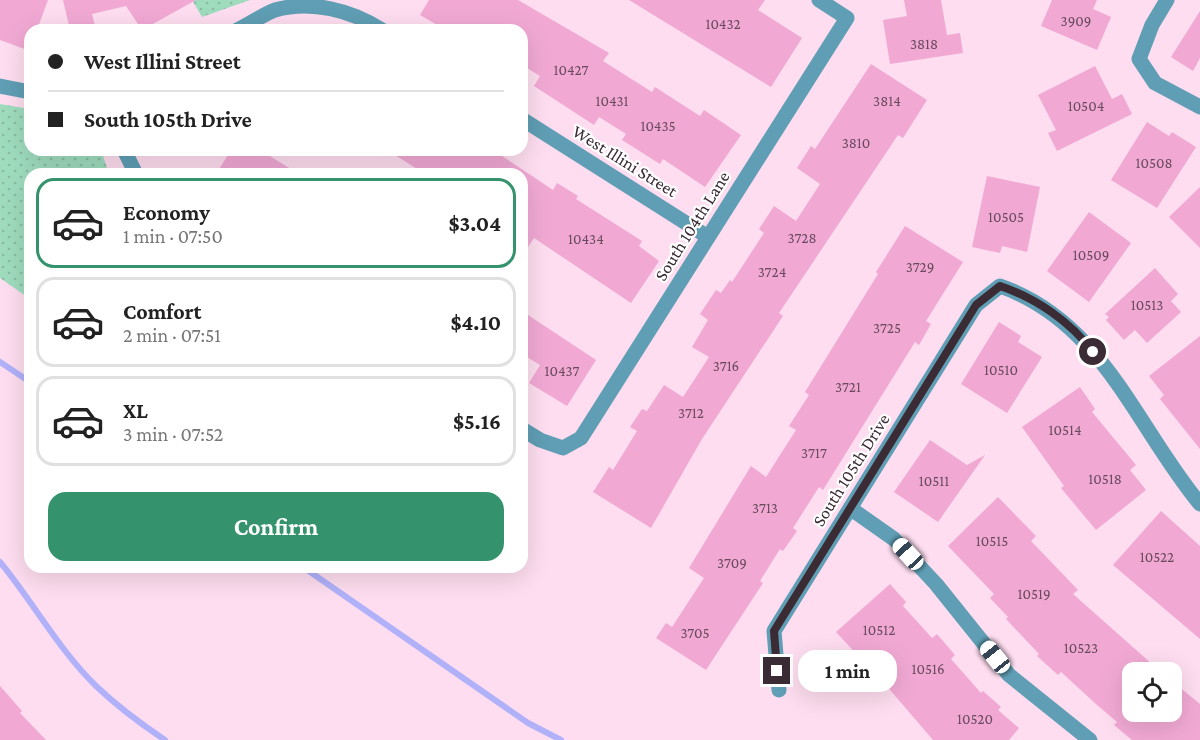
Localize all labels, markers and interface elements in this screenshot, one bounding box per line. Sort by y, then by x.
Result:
house number: 3909 [1061,13,1091,29]
house number: 10432 [705,16,741,32]
house number: 3818 [910,36,938,52]
text: West Illini Street [84,49,241,74]
house number: 10427 [554,62,588,78]
house number: 10431 [595,93,629,109]
house number: 3814 [873,93,901,109]
house number: 10504 [1068,98,1104,114]
text: South 105th Drive [84,107,252,132]
house number: 10435 [640,118,676,134]
street label: West Illini Street [569,121,682,202]
house number: 3810 [842,135,870,151]
house number: 10508 [1135,155,1173,171]
street label: South 104th Lane [650,168,734,284]
icon: car [51,196,105,250]
text: Economy [123,200,210,225]
house number: 10505 [988,209,1024,225]
text: $3.04 [449,211,501,236]
text: 1 min · 07:50 [123,225,223,247]
house number: 3728 [787,230,817,246]
house number: 10434 [568,231,604,247]
house number: 10509 [1073,247,1109,263]
house number: 3729 [906,259,934,275]
house number: 3724 [758,264,786,280]
icon: car [51,295,105,349]
house number: 10513 [1131,297,1163,313]
text: Comfort [123,299,201,324]
text: $4.10 [450,310,501,335]
house number: 3725 [873,320,901,336]
text: 2 min · 07:51 [123,324,221,346]
route start [1079,338,1106,365]
house number: 3716 [713,358,739,374]
house number: 10510 [984,362,1018,378]
house number: 10437 [545,363,580,379]
house number: 3721 [835,379,861,395]
icon: car [51,394,105,448]
text: XL [123,398,148,423]
house number: 3712 [678,405,704,421]
text: $5.16 [453,409,501,434]
street label: South 105th Drive [808,410,894,530]
house number: 10514 [1048,422,1082,438]
text: 3 min · 07:52 [123,423,223,445]
house number: 3717 [801,445,827,461]
house number: 10518 [1088,471,1122,487]
house number: 10511 [919,473,949,489]
button: Confirm [48,492,504,561]
house number: 3713 [752,500,778,516]
house number: 10515 [976,533,1008,549]
car [889,535,927,573]
house number: 10522 [1140,549,1174,565]
house number: 3709 [717,555,747,571]
house number: 10519 [1017,586,1051,602]
house number: 10512 [863,622,895,638]
house number: 3705 [680,625,710,641]
car [977,637,1013,677]
house number: 10523 [1064,640,1098,656]
callout: 1 min [798,650,897,692]
route end [763,657,790,684]
text: 1 min [825,660,870,682]
house number: 10516 [911,661,945,677]
map controls [1122,662,1182,722]
button: locate [1122,662,1182,722]
house number: 10520 [957,711,993,727]

